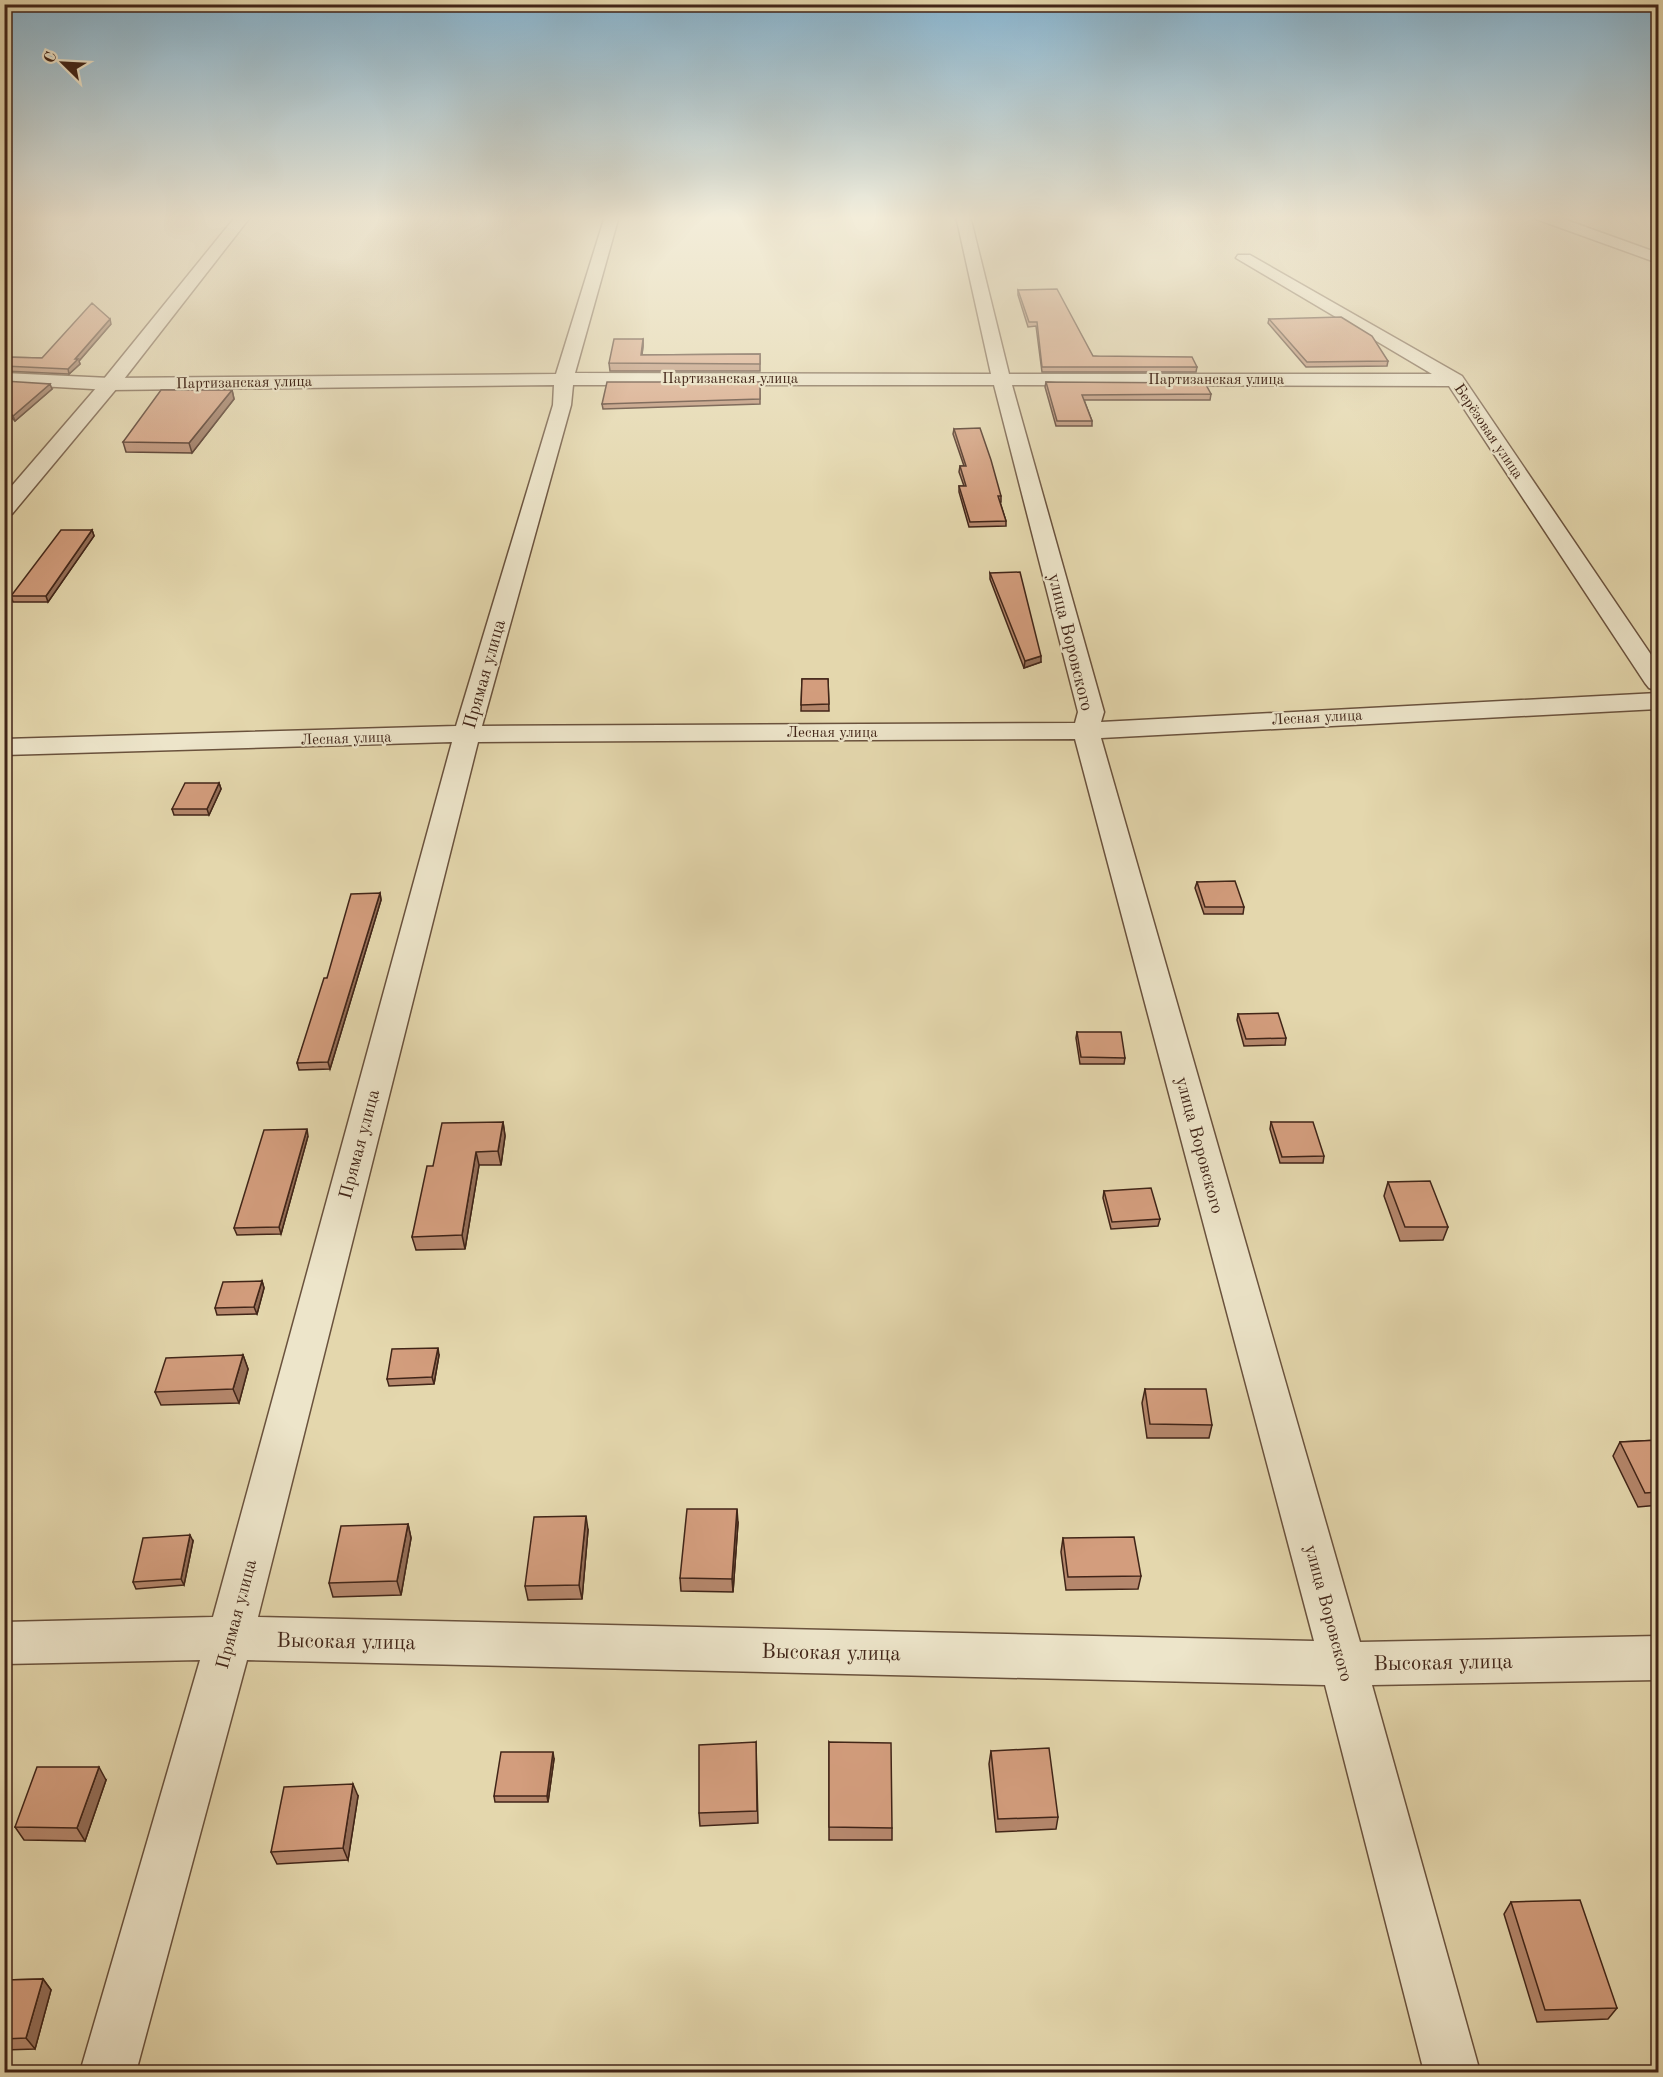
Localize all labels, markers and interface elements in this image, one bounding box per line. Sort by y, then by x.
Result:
north arrow [33,33,93,93]
text: С [42,50,61,66]
street label: Партизанская улица [662,372,799,387]
street label: Партизанская улица [1148,373,1285,388]
street label: Партизанская улица [176,375,313,392]
street label: Берёзовая улица [1450,382,1525,483]
street label: улица Воровского [1044,572,1096,713]
street label: Прямая улица [461,618,509,731]
street label: Лесная улица [1271,709,1364,728]
street label: Лесная улица [786,726,878,741]
street label: Лесная улица [300,730,392,749]
street label: улица Воровского [1172,1075,1226,1216]
street label: Прямая улица [337,1087,383,1201]
street label: улица Воровского [1301,1543,1355,1684]
street label: Прямая улица [214,1557,260,1671]
street label: Высокая улица [276,1631,416,1654]
street label: Высокая улица [761,1642,901,1665]
street label: Высокая улица [1373,1652,1513,1675]

